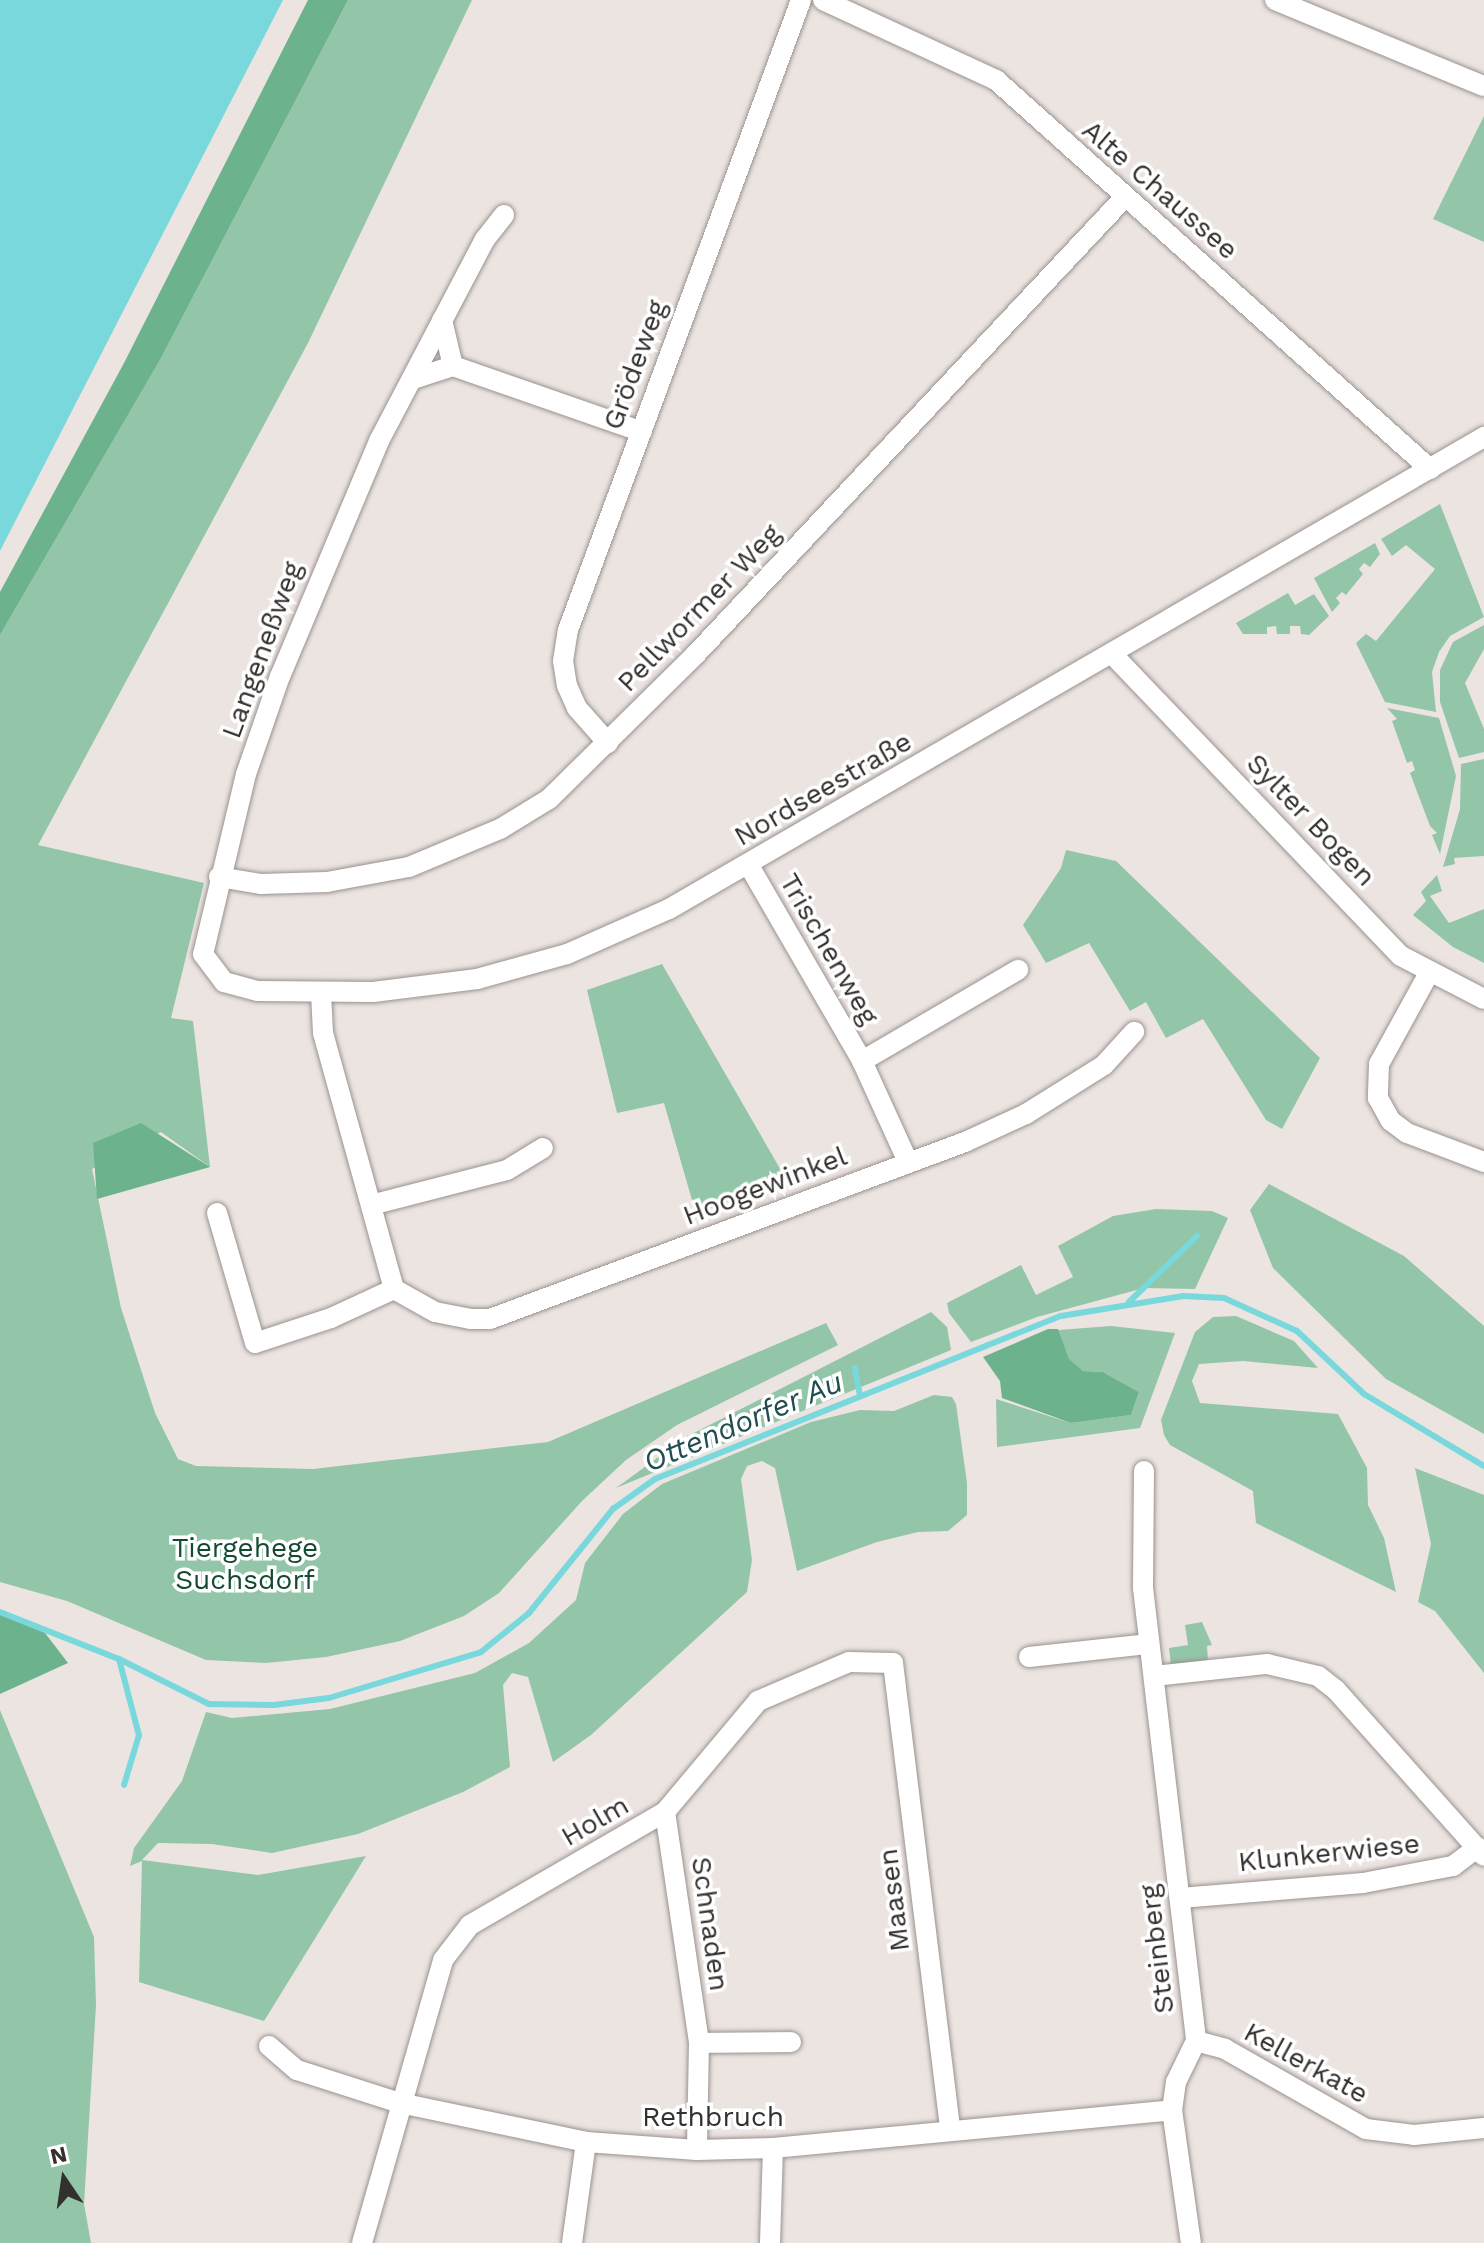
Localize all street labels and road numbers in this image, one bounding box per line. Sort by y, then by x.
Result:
street label: Alte Chaussee [1075,113,1245,267]
street label: Grödeweg [596,296,674,434]
street label: Pellwormer Weg [610,517,788,699]
street label: Langeneßweg [214,557,310,743]
street label: Nordseestraße [728,725,918,853]
street label: Sylter Bogen [1239,746,1383,894]
street label: Trischenweg [772,867,886,1031]
street label: Hoogewinkel [678,1139,852,1233]
street label: Holm [555,1788,635,1854]
street label: Klunkerwiese [1237,1827,1421,1879]
street label: Maasen [871,1846,917,1954]
street label: Schnaden [684,1855,736,1993]
street label: Steinberg [1132,1882,1182,2016]
street label: Kellerkate [1238,2015,1374,2111]
street label: Rethbruch [642,2100,784,2134]

